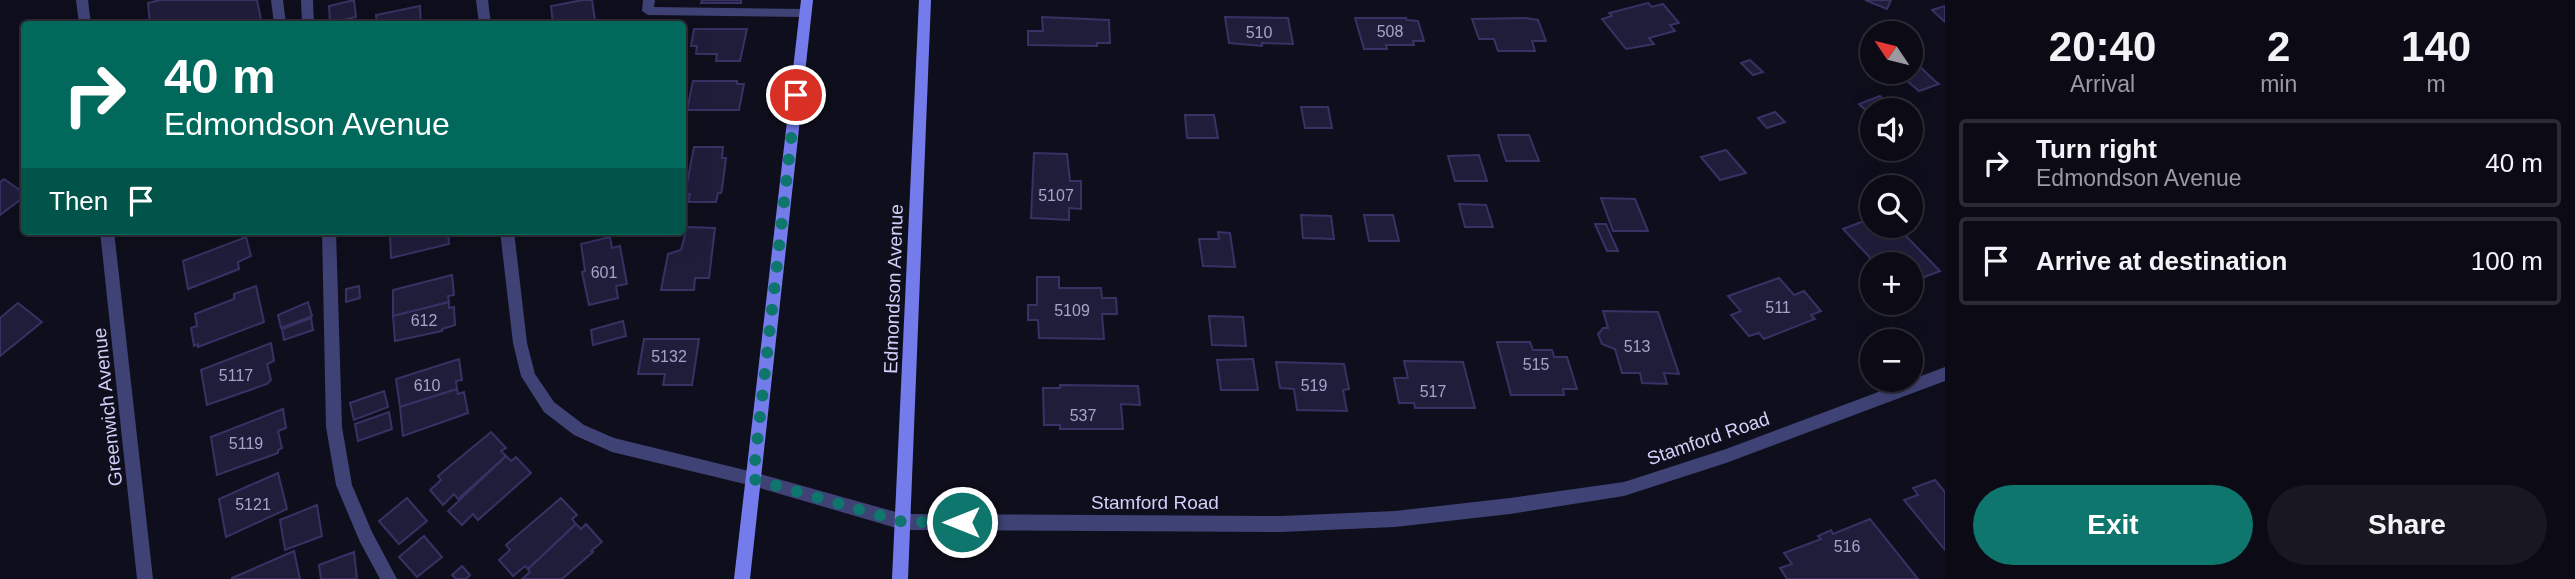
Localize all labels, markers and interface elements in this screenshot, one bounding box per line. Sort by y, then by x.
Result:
north arrow [1860,21,1923,84]
map controls [1860,21,1923,392]
house number: 508 [1377,23,1403,40]
text: 20:40 [2049,23,2156,70]
text: 2 [2267,23,2290,70]
text: 140 [2401,23,2471,70]
house number: 510 [1246,24,1272,41]
icon: right [49,49,140,140]
text: 40 m [164,49,276,103]
pin [766,65,826,125]
text: Arrival [2070,71,2135,97]
text: min [2260,71,2297,97]
text: m [2427,71,2446,97]
icon: arrive [777,76,815,114]
button: sound [1860,98,1923,161]
text: Edmondson Avenue [164,106,450,142]
text: Turn right [2036,134,2157,164]
icon: right [1977,144,2015,182]
text: 40 m [2485,148,2543,178]
text: Edmondson Avenue [2036,165,2241,191]
button: search [1860,175,1923,238]
icon: arrive [122,182,160,220]
text: Then [49,186,108,216]
house number: 5107 [1038,187,1074,204]
street label: Edmondson Avenue [880,204,907,374]
icon: arrive [1977,242,2015,280]
text: Arrive at destination [2036,246,2287,276]
text: 100 m [2471,246,2543,276]
button: + [1860,252,1923,315]
house number: 601 [591,264,617,281]
house number: 511 [1765,299,1791,316]
house number: 5109 [1054,302,1090,319]
house number: 612 [411,312,437,329]
street label: Greenwich Avenue [89,327,126,487]
button: − [1860,329,1923,392]
house number: 513 [1624,338,1650,355]
house number: 5132 [651,348,687,365]
house number: 515 [1523,356,1549,373]
house number: 5117 [219,367,253,384]
house number: 610 [414,377,440,394]
house number: 519 [1301,377,1327,394]
house number: 517 [1420,383,1446,400]
house number: 537 [1070,407,1096,424]
street label: Stamford Road [1644,408,1772,469]
house number: 5119 [229,435,263,452]
position arrow [925,485,999,559]
button: Exit [1973,485,2253,565]
button: Share [2267,485,2547,565]
street label: Stamford Road [1091,492,1219,513]
house number: 5121 [235,496,271,513]
house number: 516 [1834,538,1860,555]

